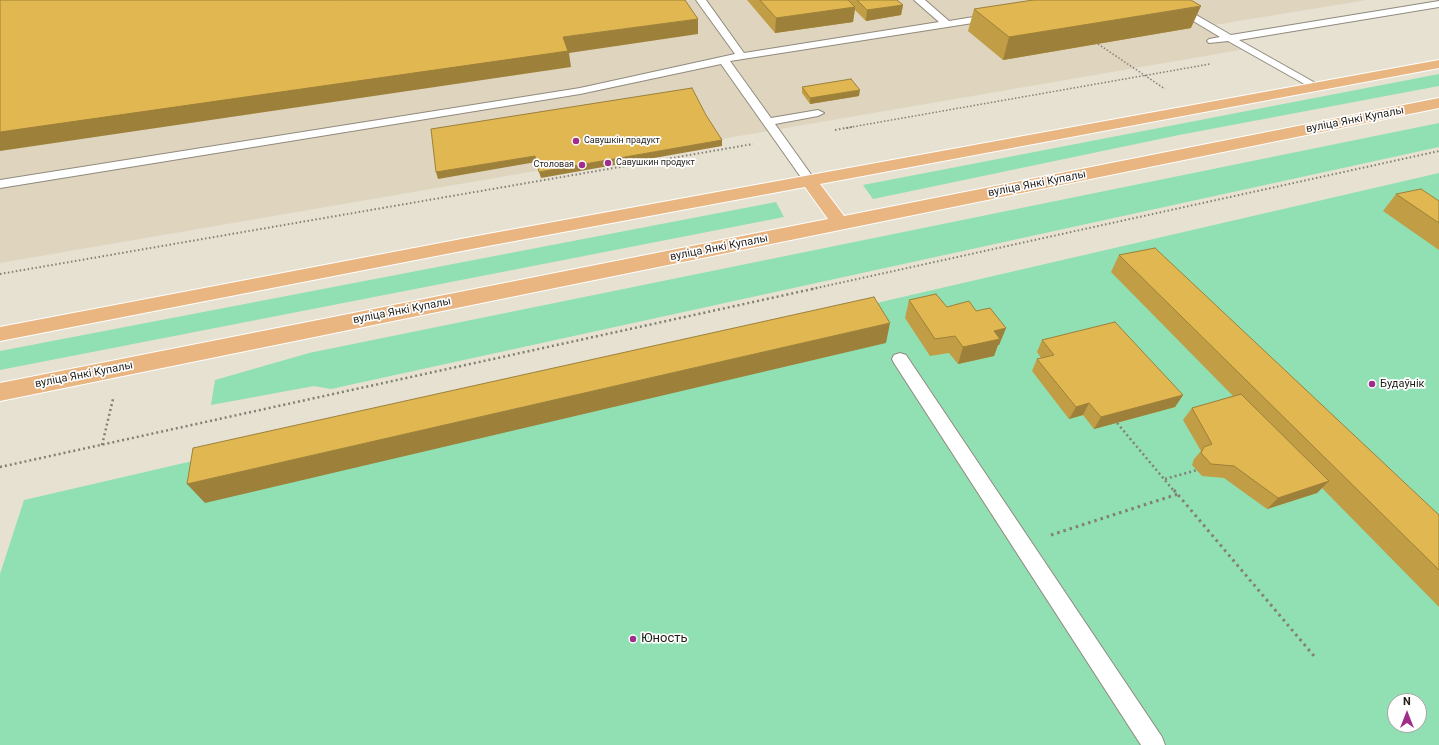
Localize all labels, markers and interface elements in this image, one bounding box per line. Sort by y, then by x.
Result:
street label: вуліца Янкі Купалы [1305,104,1405,136]
marker: Савушкін прадукт [571,136,581,146]
place label: Савушкін прадукт [584,136,660,146]
marker: Савушкин продукт [603,158,613,168]
place label: Савушкин продукт [616,158,695,168]
place label: Столовая [534,160,574,170]
marker: Столовая [577,160,587,170]
street label: вуліца Янкі Купалы [987,168,1087,200]
street label: вуліца Янкі Купалы [669,232,769,264]
street label: вуліца Янкі Купалы [352,295,452,327]
street label: вуліца Янкі Купалы [34,359,134,391]
place label: Будаўнік [1380,377,1425,391]
marker: Будаўнік [1367,379,1377,389]
place label: Юность [641,631,688,647]
marker: Юность [628,634,638,644]
north arrow [1387,693,1427,733]
text: N [1403,695,1411,708]

